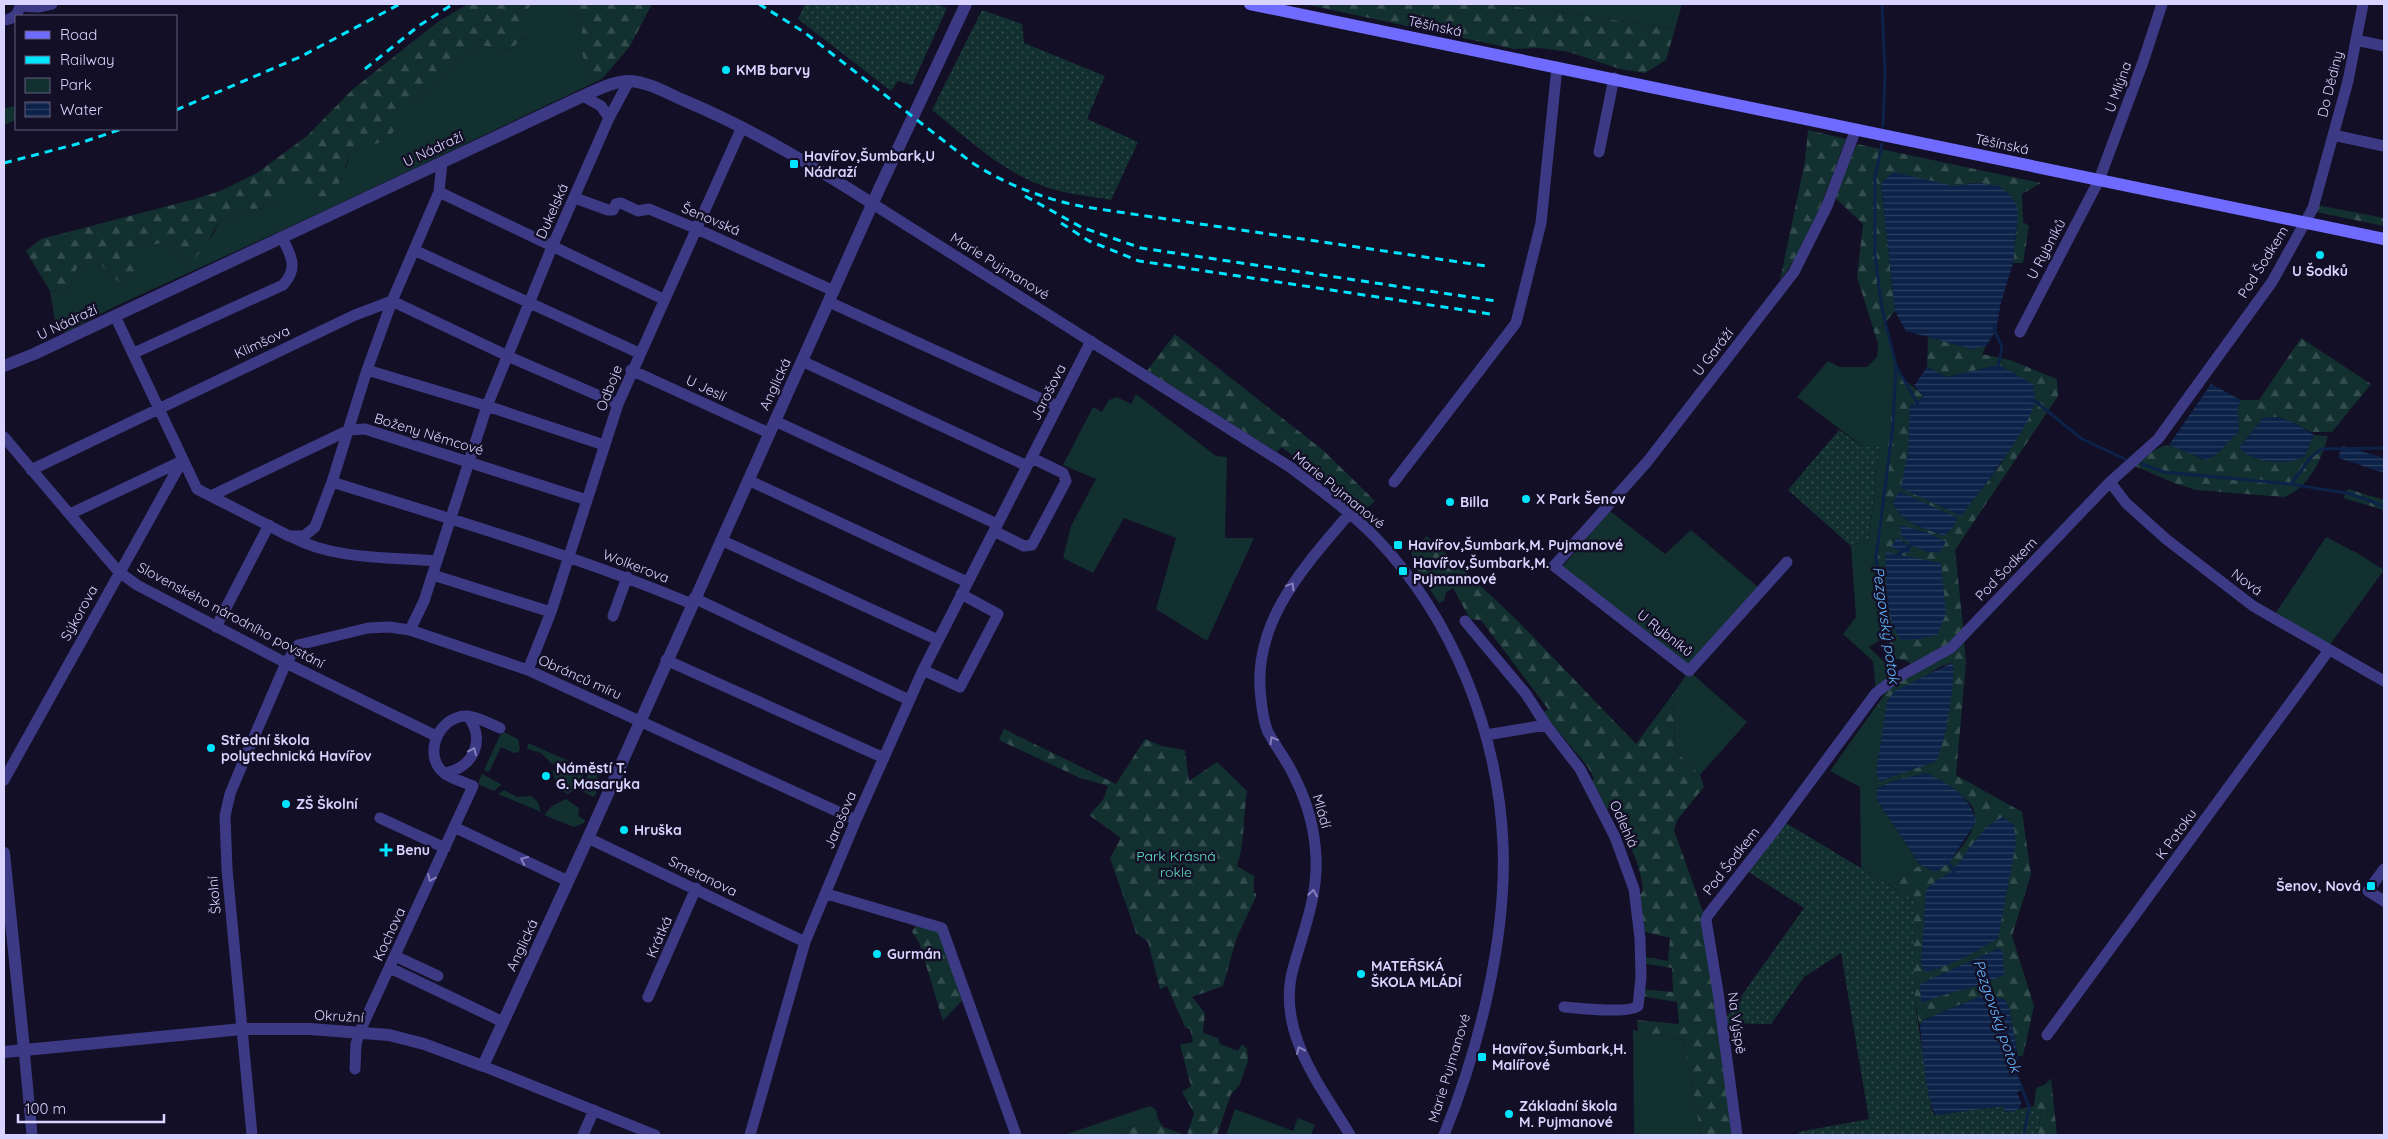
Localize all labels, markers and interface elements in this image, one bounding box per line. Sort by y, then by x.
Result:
street label: Těšínská [1406,11,1464,41]
legend [15,15,178,130]
text: Road [60,25,97,44]
street label: Do Dědiny [2313,49,2347,119]
text: Railway [60,50,115,69]
street label: U Mlýna [2100,59,2136,115]
place label: KMB barvy [736,61,810,79]
marker: KMB barvy [720,64,732,76]
text: Park [60,75,92,94]
text: Water [60,100,103,119]
street label: U Nádraží [400,127,466,171]
street label: Těšínská [1973,129,2031,159]
place label: Havířov,Šumbark,U Nádraží [804,147,935,181]
marker: Havířov,Šumbark,U Nádraží [788,158,800,170]
street label: Dukelská [532,180,572,242]
street label: Šenovská [679,199,743,239]
street label: U Rybníků [2023,216,2069,282]
street label: Pod Šodkem [2234,223,2292,301]
street label: Marie Pujmanové [947,228,1053,304]
marker: U Šodků [2314,249,2326,261]
place label: U Šodků [2292,262,2348,280]
street label: U Nádraží [34,300,100,344]
street label: Klimšova [231,321,293,363]
street label: U Garáží [1689,325,1737,379]
street label: Anglická [755,355,795,413]
street label: Jarošova [1026,361,1070,423]
street label: Odboje [592,362,626,414]
street label: U Jeslí [683,371,729,405]
street label: Boženy Němcové [372,409,486,459]
street label: Marie Pujmanové [1289,447,1389,533]
place label: X Park Šenov [1536,490,1626,508]
place label: Billa [1460,493,1489,511]
marker: X Park Šenov [1520,493,1532,505]
marker: Billa [1444,496,1456,508]
street label: Pod Šodkem [1971,533,2041,605]
place label: Havířov,Šumbark,M. Pujmanové [1408,536,1623,554]
marker: Havířov,Šumbark,M. Pujmanové [1392,539,1404,551]
street label: Wolkerova [600,545,672,587]
place label: Havířov,Šumbark,M. Pujmannové [1413,554,1549,588]
street label: Slovenského národního povstání [134,558,328,672]
street label: Nová [2228,564,2266,600]
marker: Havířov,Šumbark,M. Pujmannové [1397,565,1409,577]
water label: Pezgovský potok [1869,565,1904,687]
street label: Sýkorova [56,582,102,644]
one-way arrow [1284,583,1294,592]
street label: U Rybníků [1633,606,1697,660]
street label: Obránců míru [536,651,624,703]
place label: Střední škola polytechnická Havířov [221,731,372,765]
one-way arrow [1269,736,1279,745]
marker: Střední škola polytechnická Havířov [205,742,217,754]
one-way arrow [466,747,477,756]
place label: Náměstí T. G. Masaryka [556,759,640,793]
marker: Náměstí T. G. Masaryka [540,770,552,782]
street label: Jarošova [820,788,860,852]
street label: Mládí [1309,792,1335,830]
place label: ZŠ Školní [296,795,358,813]
marker: ZŠ Školní [280,798,292,810]
street label: Odlehlá [1606,798,1642,850]
street label: K Potoku [2152,805,2200,863]
place label: Hruška [634,821,682,839]
street label: Pod Šodkem [1699,823,1763,899]
marker: Hruška [618,824,630,836]
place label: Benu [396,841,430,859]
marker: Benu [380,844,392,856]
park label: Park Krásná rokle [1136,847,1216,881]
street label: Smetanova [666,852,740,900]
one-way arrow [520,856,529,866]
one-way arrow [427,873,437,882]
street label: Školní [203,875,225,915]
place label: Šenov, Nová [2276,877,2361,895]
marker: Šenov, Nová [2365,880,2377,892]
one-way arrow [1308,888,1318,897]
street label: Kochova [369,904,409,964]
street label: Krátká [642,913,676,961]
street label: Anglická [502,916,542,974]
place label: Gurmán [887,945,941,963]
marker: Gurmán [871,948,883,960]
place label: MATEŘSKÁ ŠKOLA MLÁDÍ [1371,957,1463,991]
water label: Pezgovský potok [1969,957,2026,1077]
marker: MATEŘSKÁ ŠKOLA MLÁDÍ [1355,968,1367,980]
street label: Na Výspě [1724,991,1750,1055]
street label: Okružní [314,1006,364,1026]
street label: Marie Pujmanové [1424,1011,1474,1125]
place label: Havířov,Šumbark,H. Malířové [1492,1040,1627,1074]
one-way arrow [1296,1046,1307,1055]
marker: Havířov,Šumbark,H. Malířové [1476,1051,1488,1063]
scale bar [18,1092,164,1124]
place label: Základní škola M. Pujmanové [1519,1097,1617,1131]
text: 100 m [25,1099,66,1118]
marker: Základní škola M. Pujmanové [1503,1108,1515,1120]

